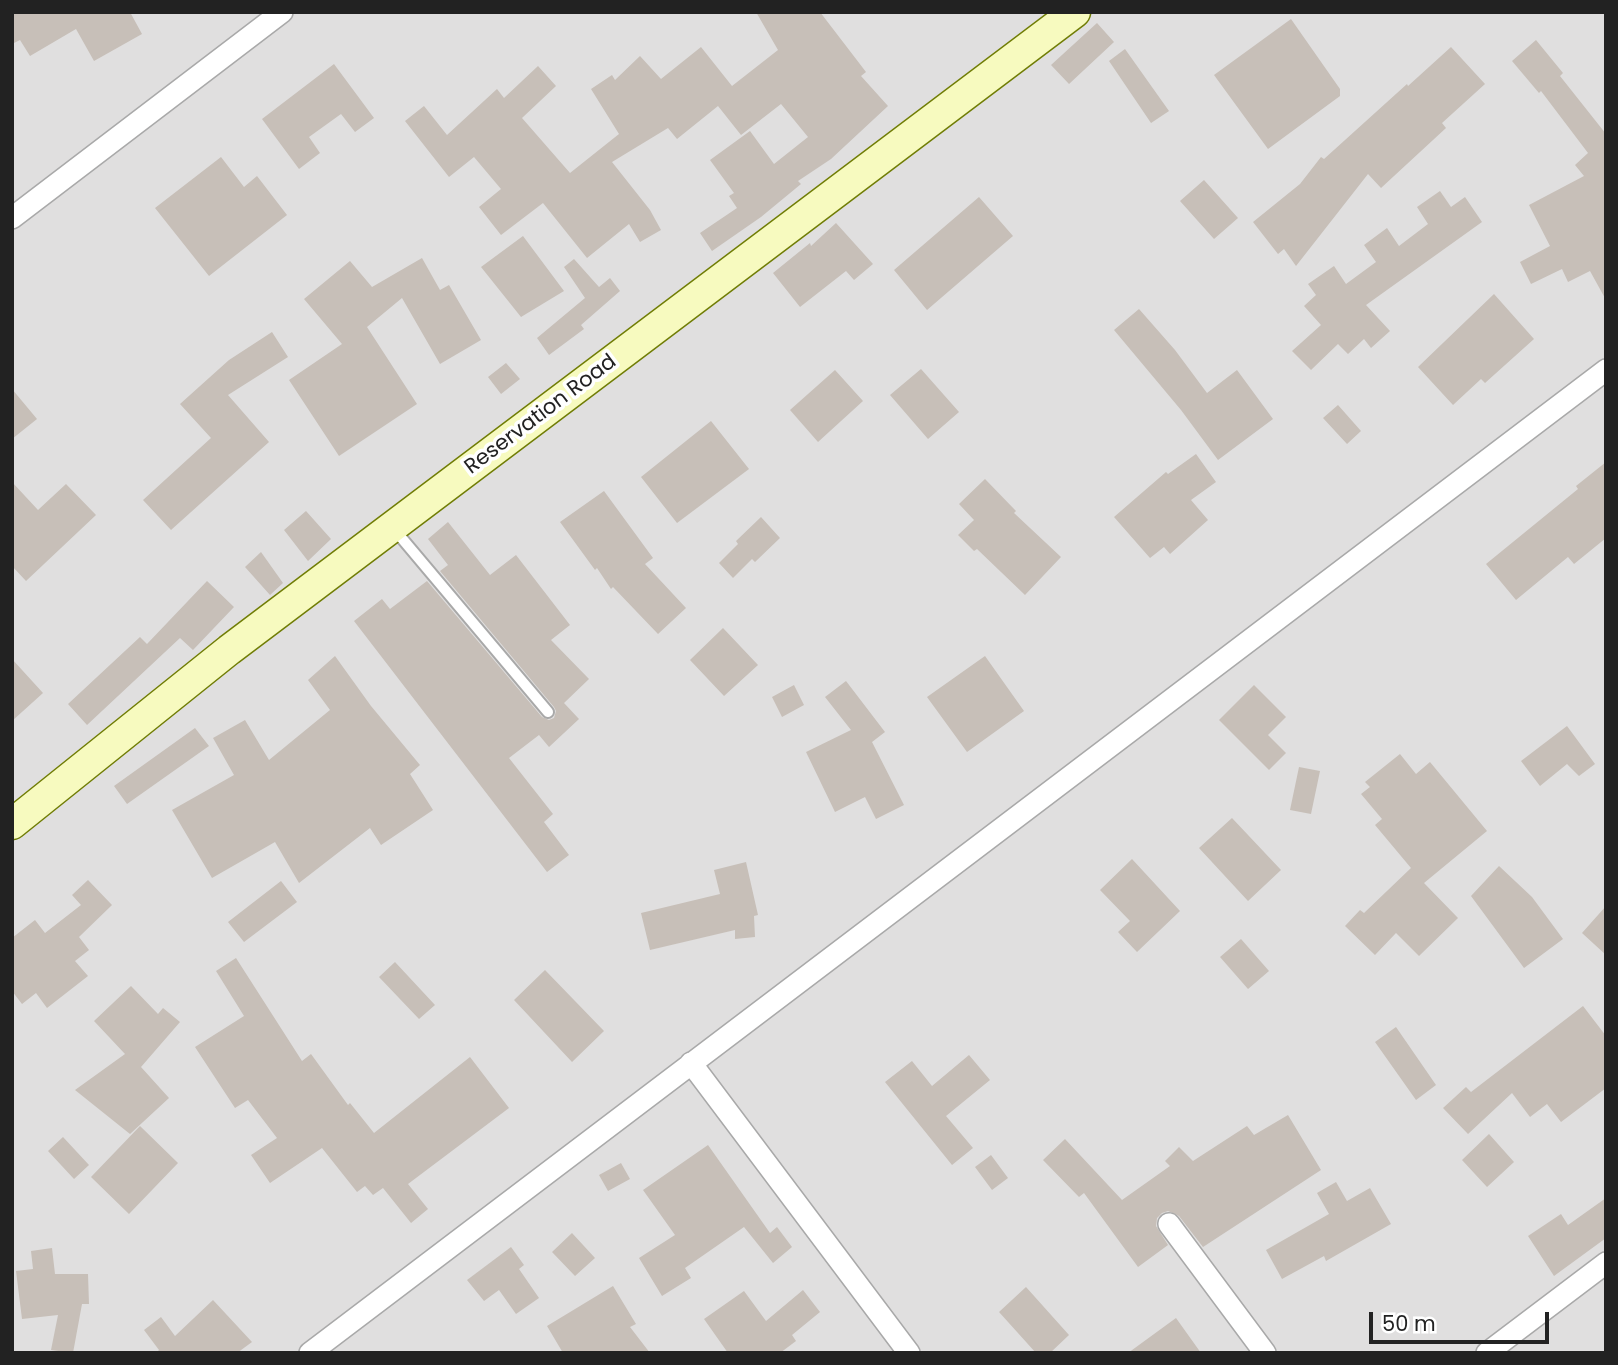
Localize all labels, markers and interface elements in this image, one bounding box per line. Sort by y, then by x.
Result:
street label: Reservation Road [460,350,622,480]
scale bar [1373,1298,1553,1342]
text: 50 m [1382,1309,1436,1338]

